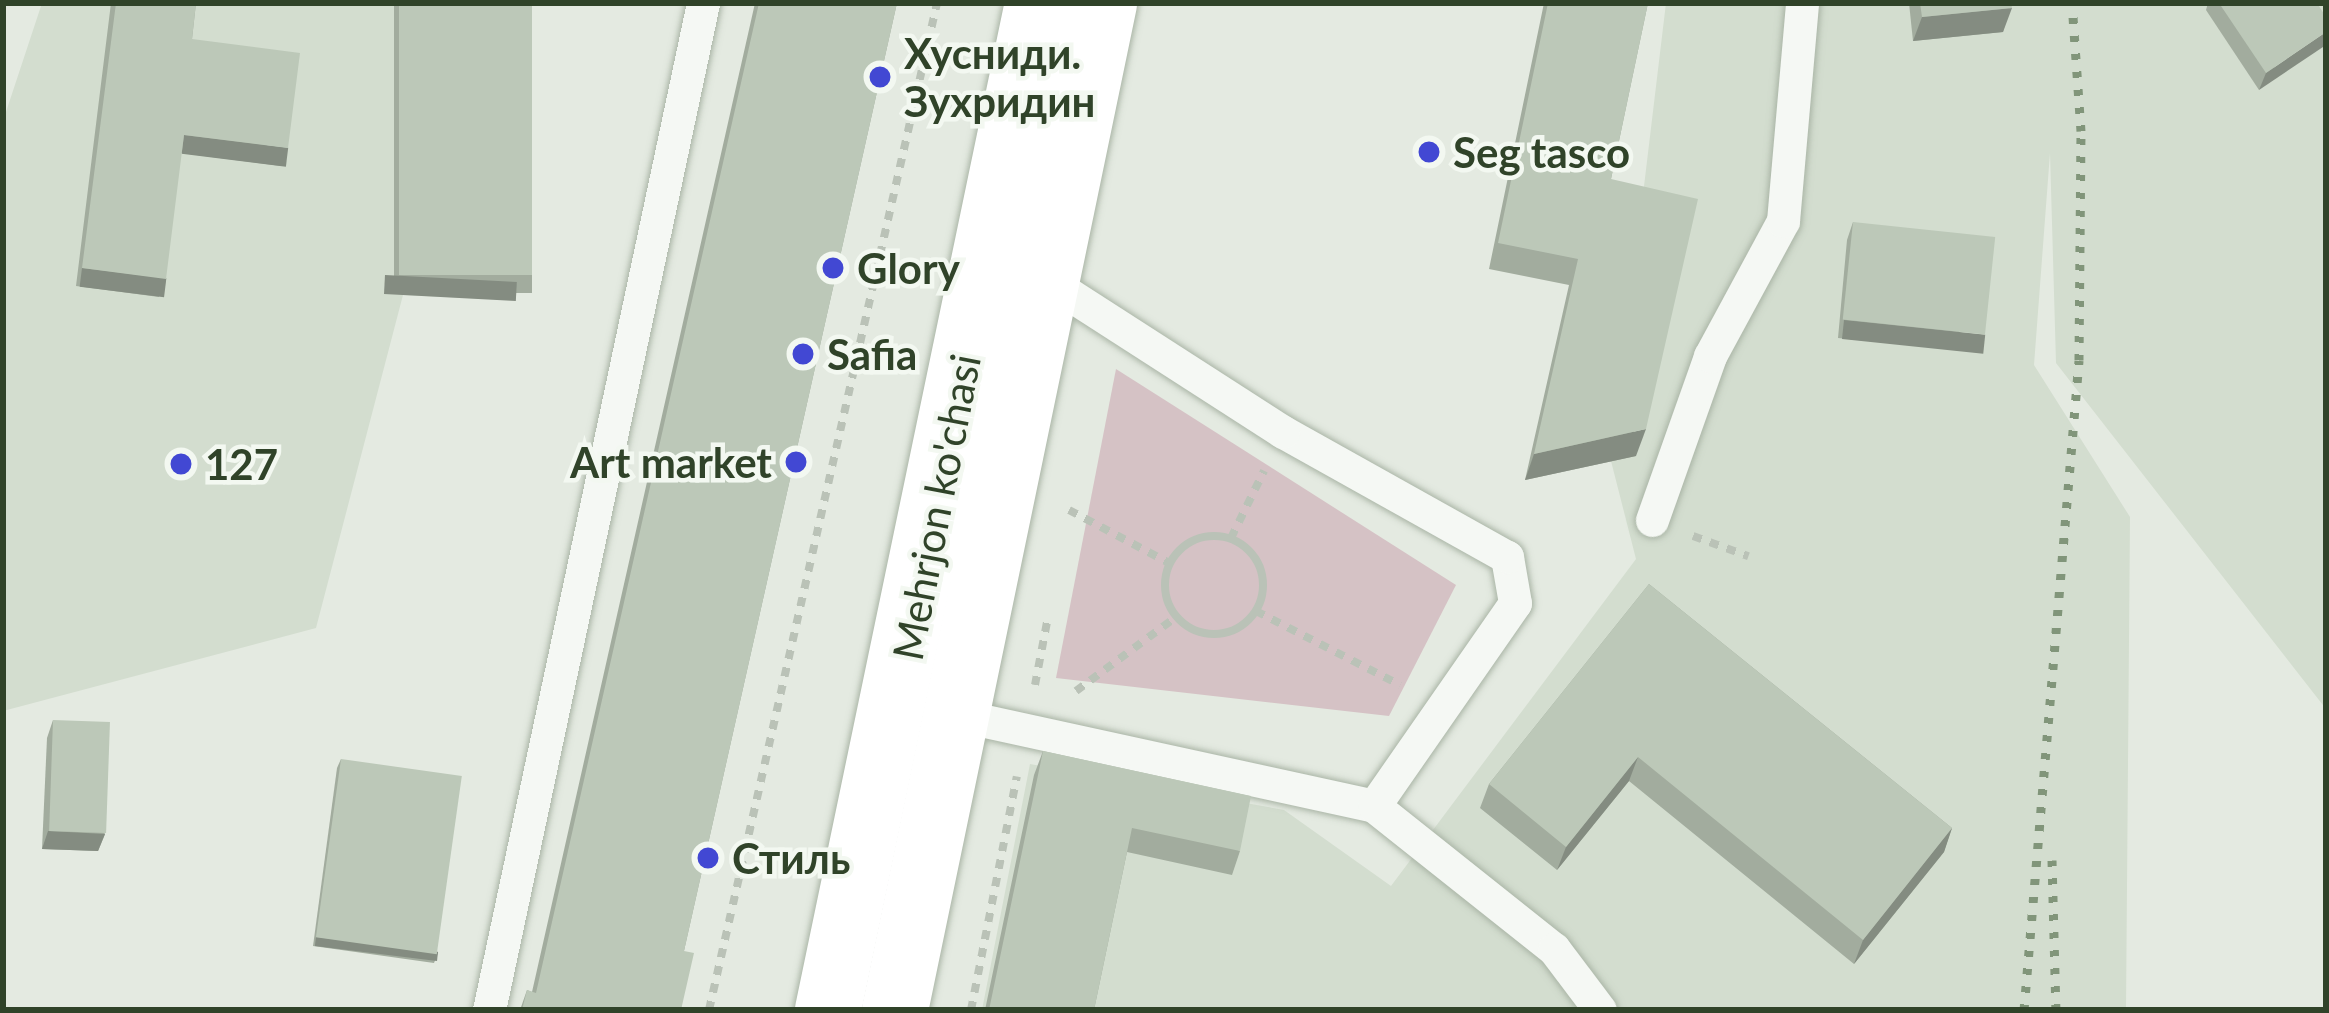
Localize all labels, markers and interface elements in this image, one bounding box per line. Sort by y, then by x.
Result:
place label: Хусниди. Зухридин [904,28,1096,127]
marker: Хусниди. Зухридин [867,64,893,90]
place label: Seg tasco [1453,127,1630,177]
marker: Seg tasco [1416,139,1442,165]
place label: Glory [857,243,960,293]
marker: Glory [820,255,846,281]
place label: Safia [827,329,917,379]
marker: Safia [790,341,816,367]
street label: Mehrjon ko'chasi [882,350,990,664]
place label: Art market [570,437,772,487]
place label: 127 [205,439,278,489]
marker: Art market [783,449,809,475]
marker: 127 [168,451,194,477]
place label: Стиль [732,833,850,883]
marker: Стиль [695,845,721,871]

